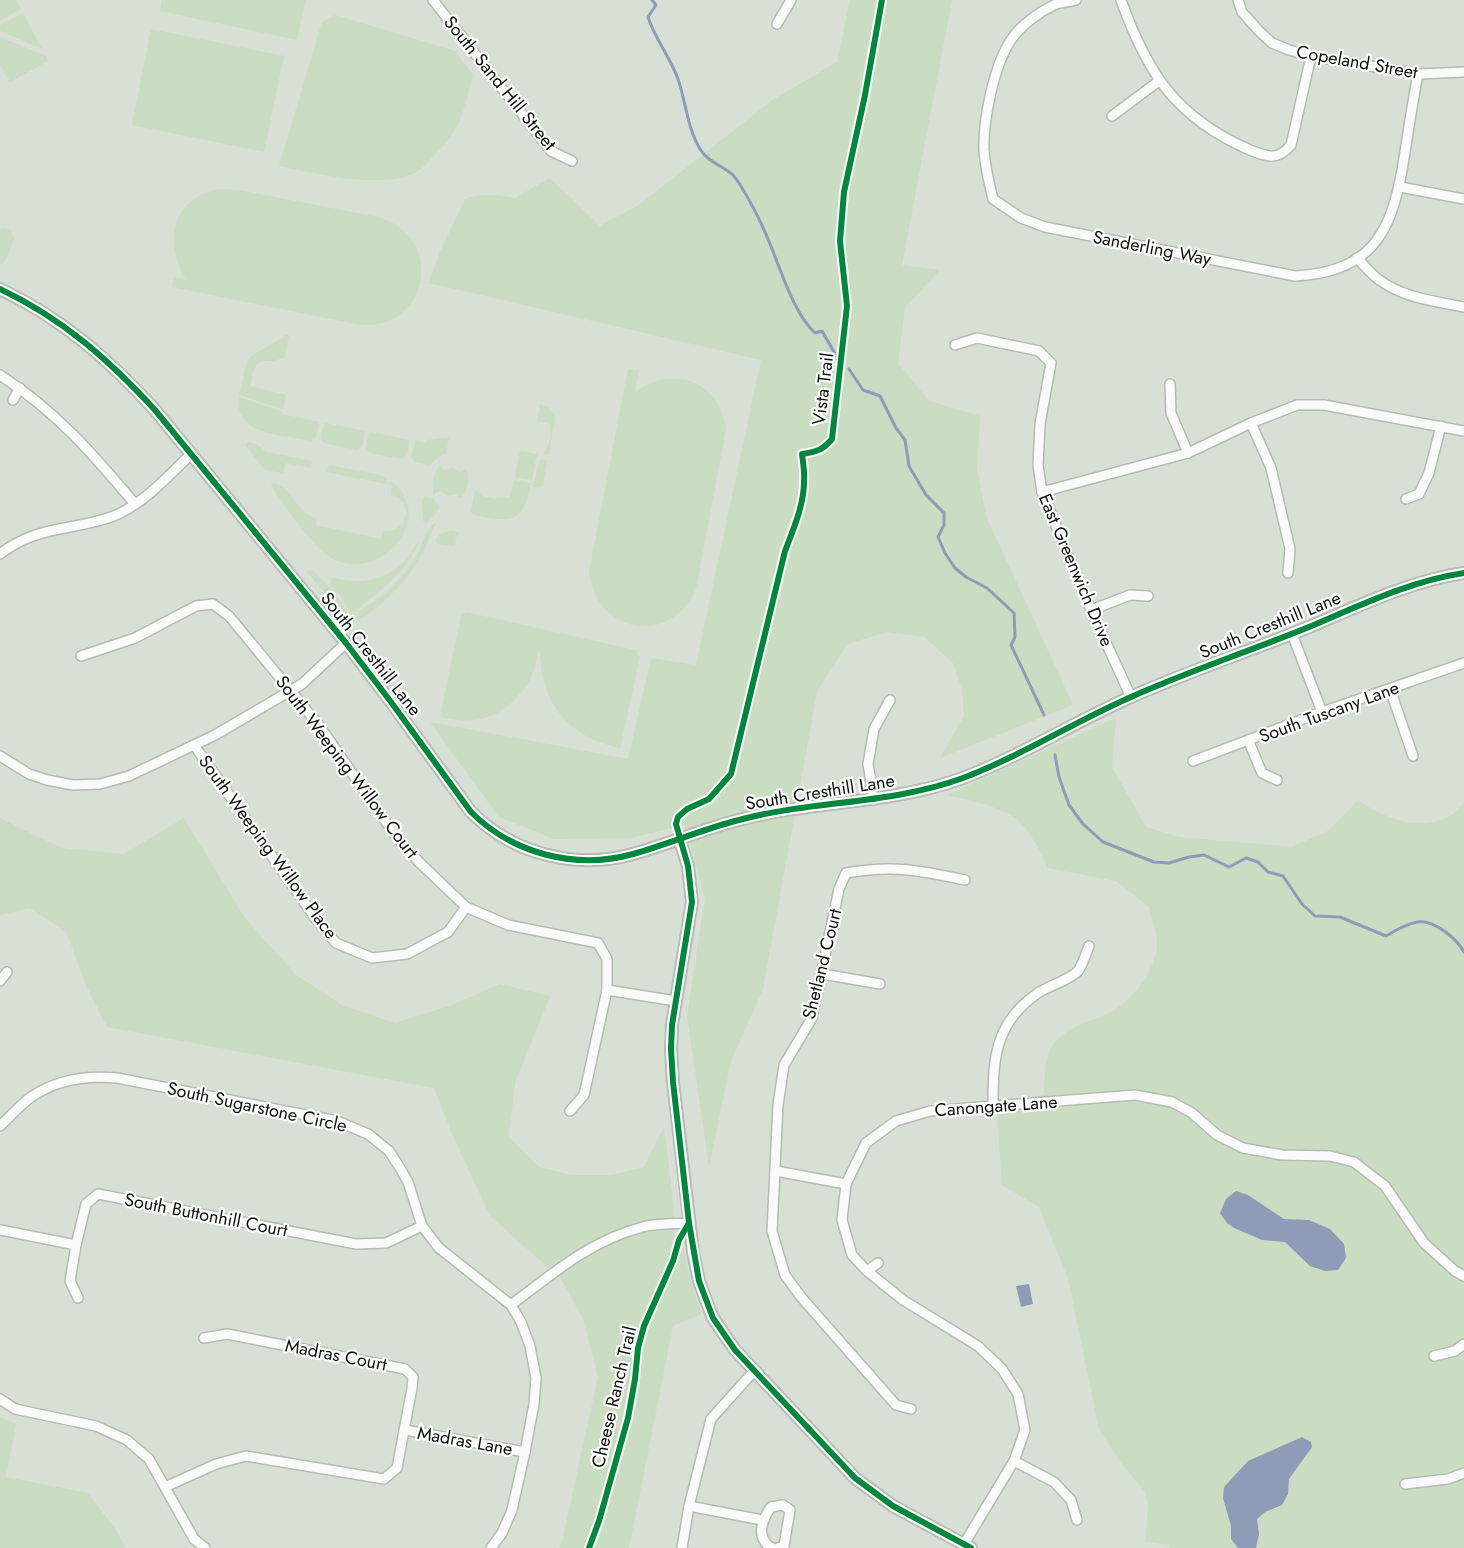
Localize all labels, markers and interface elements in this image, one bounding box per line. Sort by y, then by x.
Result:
street label: South Sand Hill Street [438,10,563,156]
street label: Copeland Street [1294,39,1420,86]
street label: Sanderling Way [1091,224,1214,272]
street label: Vista Trail [806,351,840,427]
street label: East Greenwich Drive [1032,490,1120,650]
street label: South Cresthill Lane [1195,585,1345,665]
street label: South Cresthill Lane [314,587,428,721]
street label: South Weeping Willow Court [269,670,425,865]
street label: South Tuscany Lane [1255,675,1403,749]
street label: South Weeping Willow Place [192,750,344,944]
street label: South Cresthill Lane [744,767,896,817]
street label: Shetland Court [796,905,848,1022]
street label: South Sugarstone Circle [165,1075,349,1139]
street label: Canongate Lane [934,1089,1058,1123]
street label: South Buttonhill Court [122,1186,290,1244]
street label: Cheese Ranch Trail [585,1324,643,1470]
street label: Madras Court [283,1332,390,1378]
street label: Madras Lane [415,1420,515,1462]

